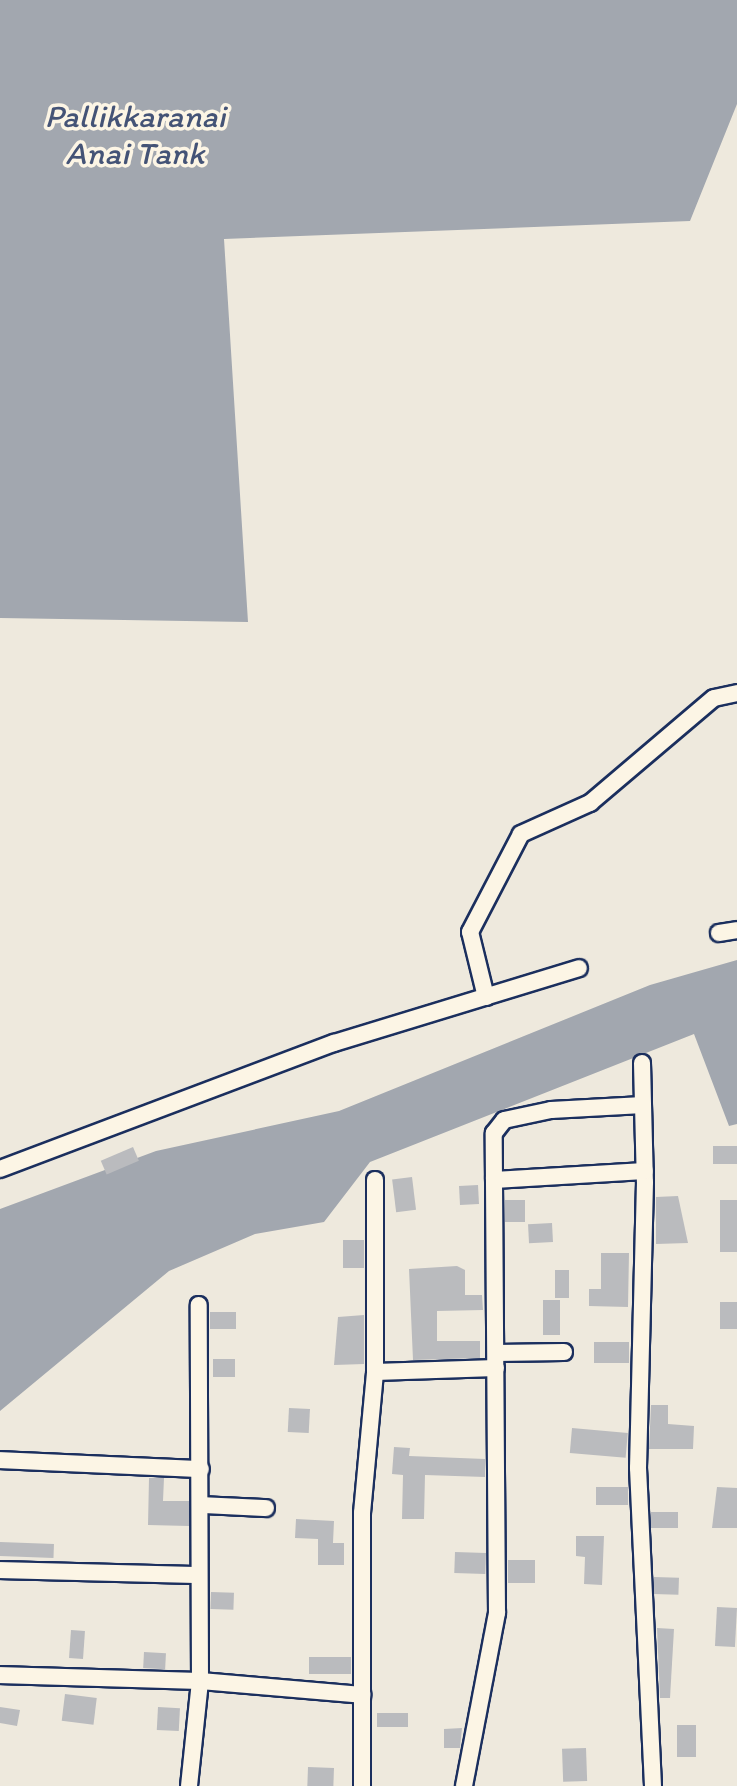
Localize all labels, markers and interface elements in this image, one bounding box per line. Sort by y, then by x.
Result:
water label: Pallikkaranai Anai Tank [45,98,225,173]

